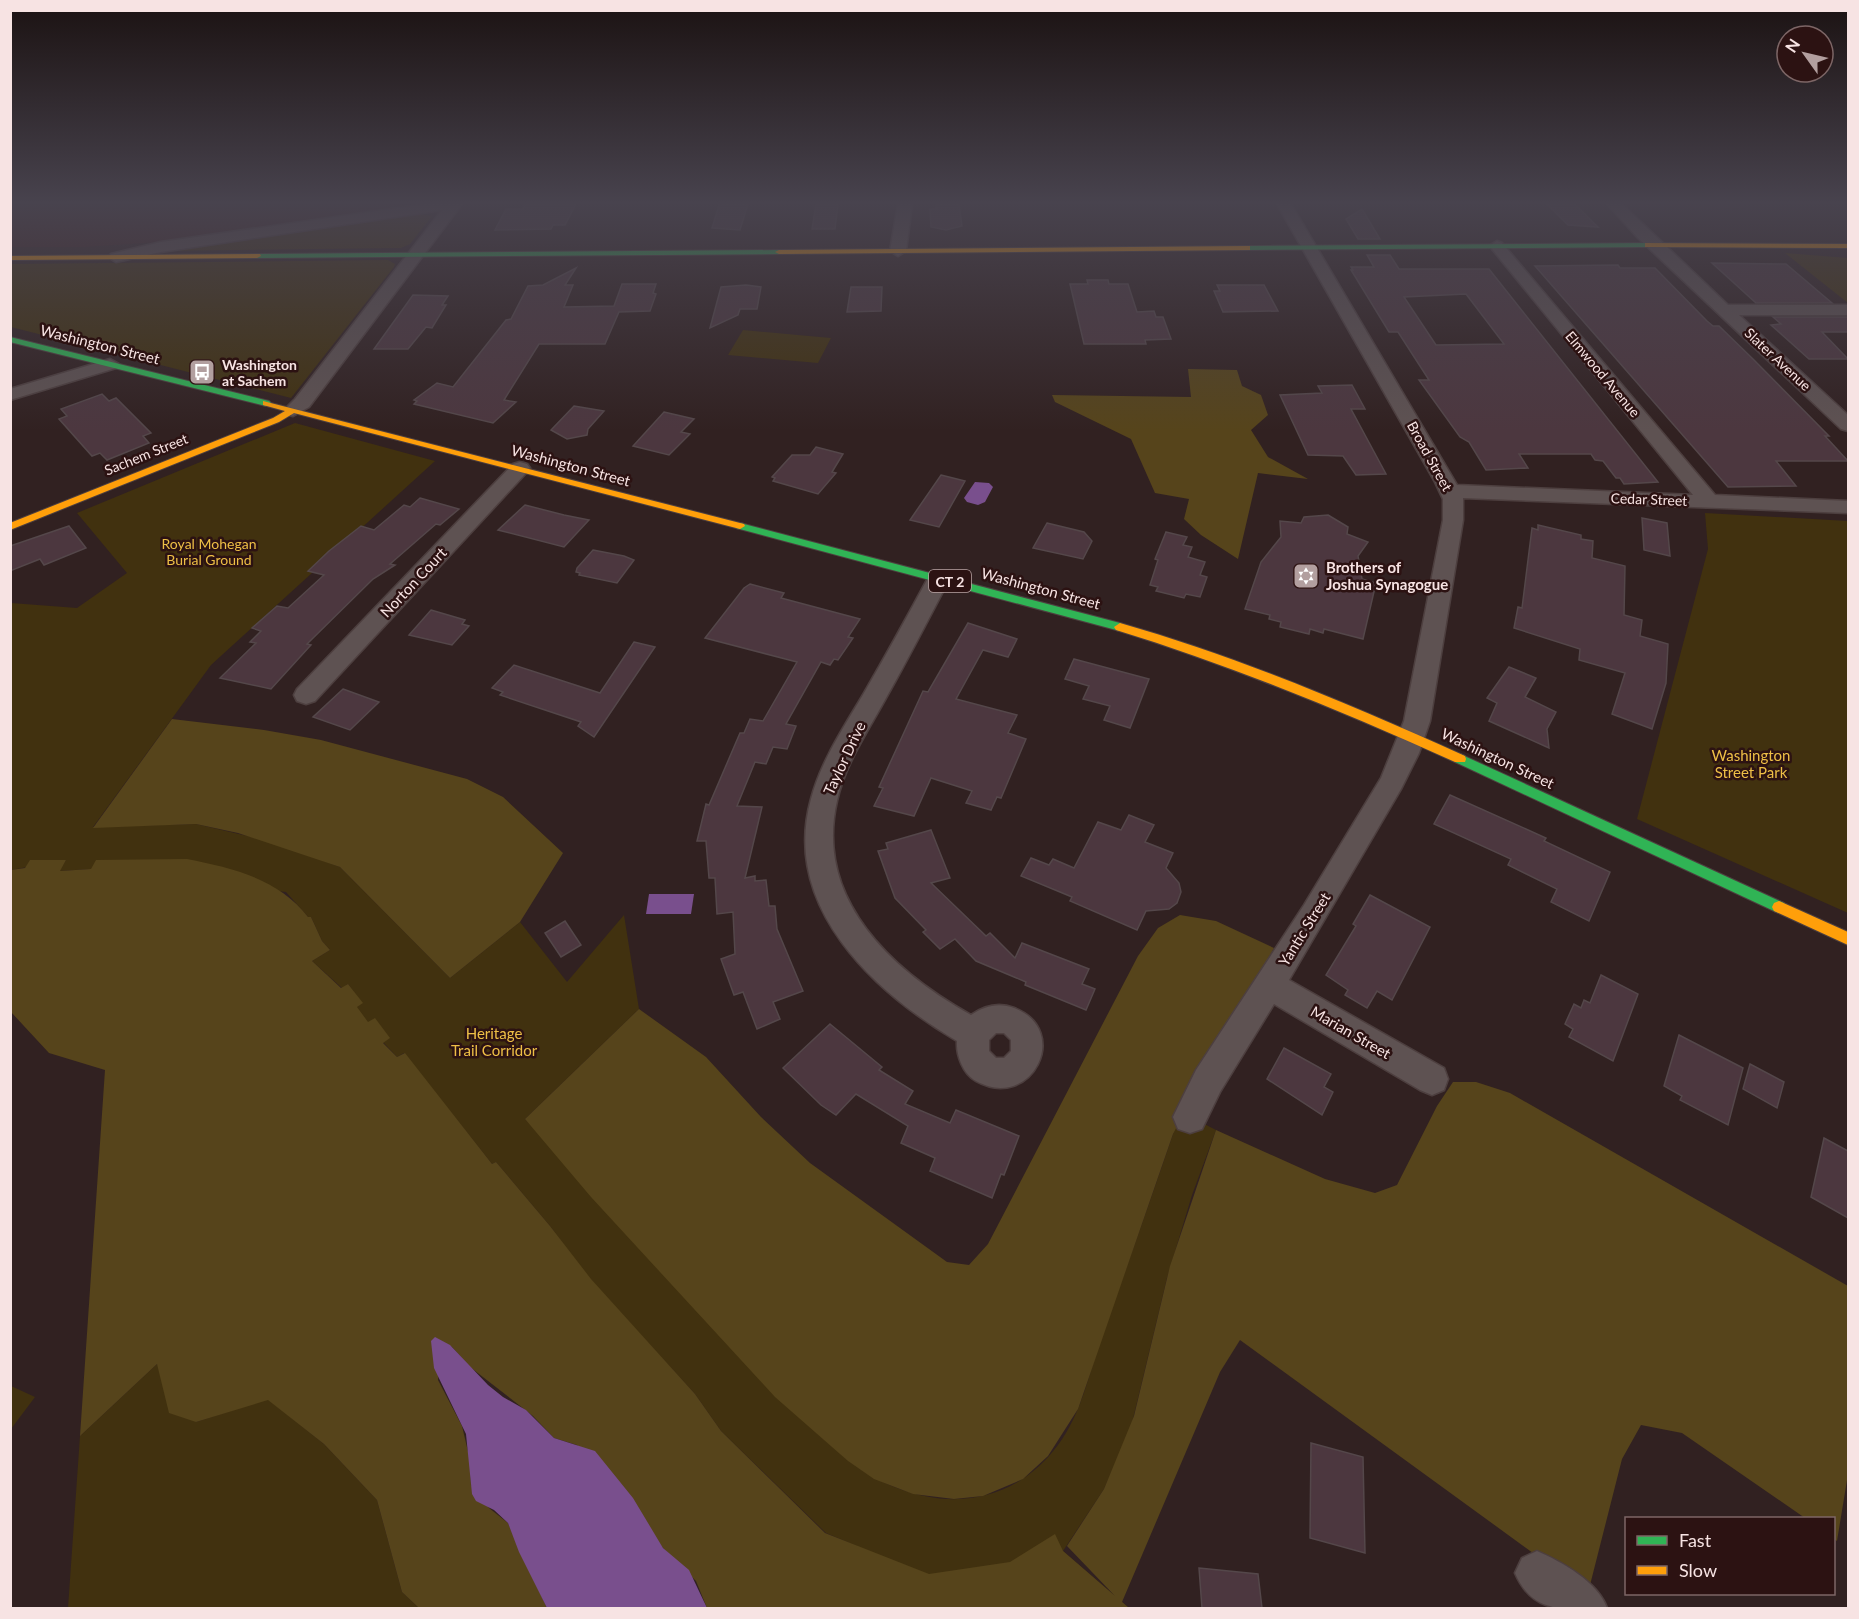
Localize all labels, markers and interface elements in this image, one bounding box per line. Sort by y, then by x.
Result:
north arrow [1775,24,1835,84]
text: N [1781,35,1803,56]
street label: Washington Street [38,320,162,368]
street label: Slater Avenue [1741,324,1815,394]
street label: Elmwood Avenue [1562,328,1644,420]
place label: Washington at Sachem [222,356,297,389]
bus stop icon: Washington at Sachem [187,357,217,387]
street label: Broad Street [1404,418,1456,494]
street label: Sachem Street [102,430,190,478]
street label: Washington Street [510,440,633,490]
street label: Cedar Street [1610,489,1688,509]
park label: Royal Mohegan Burial Ground [162,535,256,568]
street label: Norton Court [376,543,450,621]
place label: Brothers of Joshua Synagogue [1326,558,1448,593]
synagogue icon: Brothers of Joshua Synagogue [1291,561,1321,591]
street label: Washington Street [980,563,1103,613]
road number: CT 2 [929,570,971,592]
street label: Taylor Drive [819,718,869,798]
street label: Washington Street [1439,724,1558,792]
park label: Washington Street Park [1712,746,1791,781]
street label: Yantic Street [1274,888,1334,969]
street label: Marian Street [1308,1002,1395,1062]
park label: Heritage Trail Corridor [451,1024,538,1059]
legend [1625,1517,1835,1595]
text: Fast [1679,1529,1712,1551]
text: Slow [1679,1559,1717,1581]

